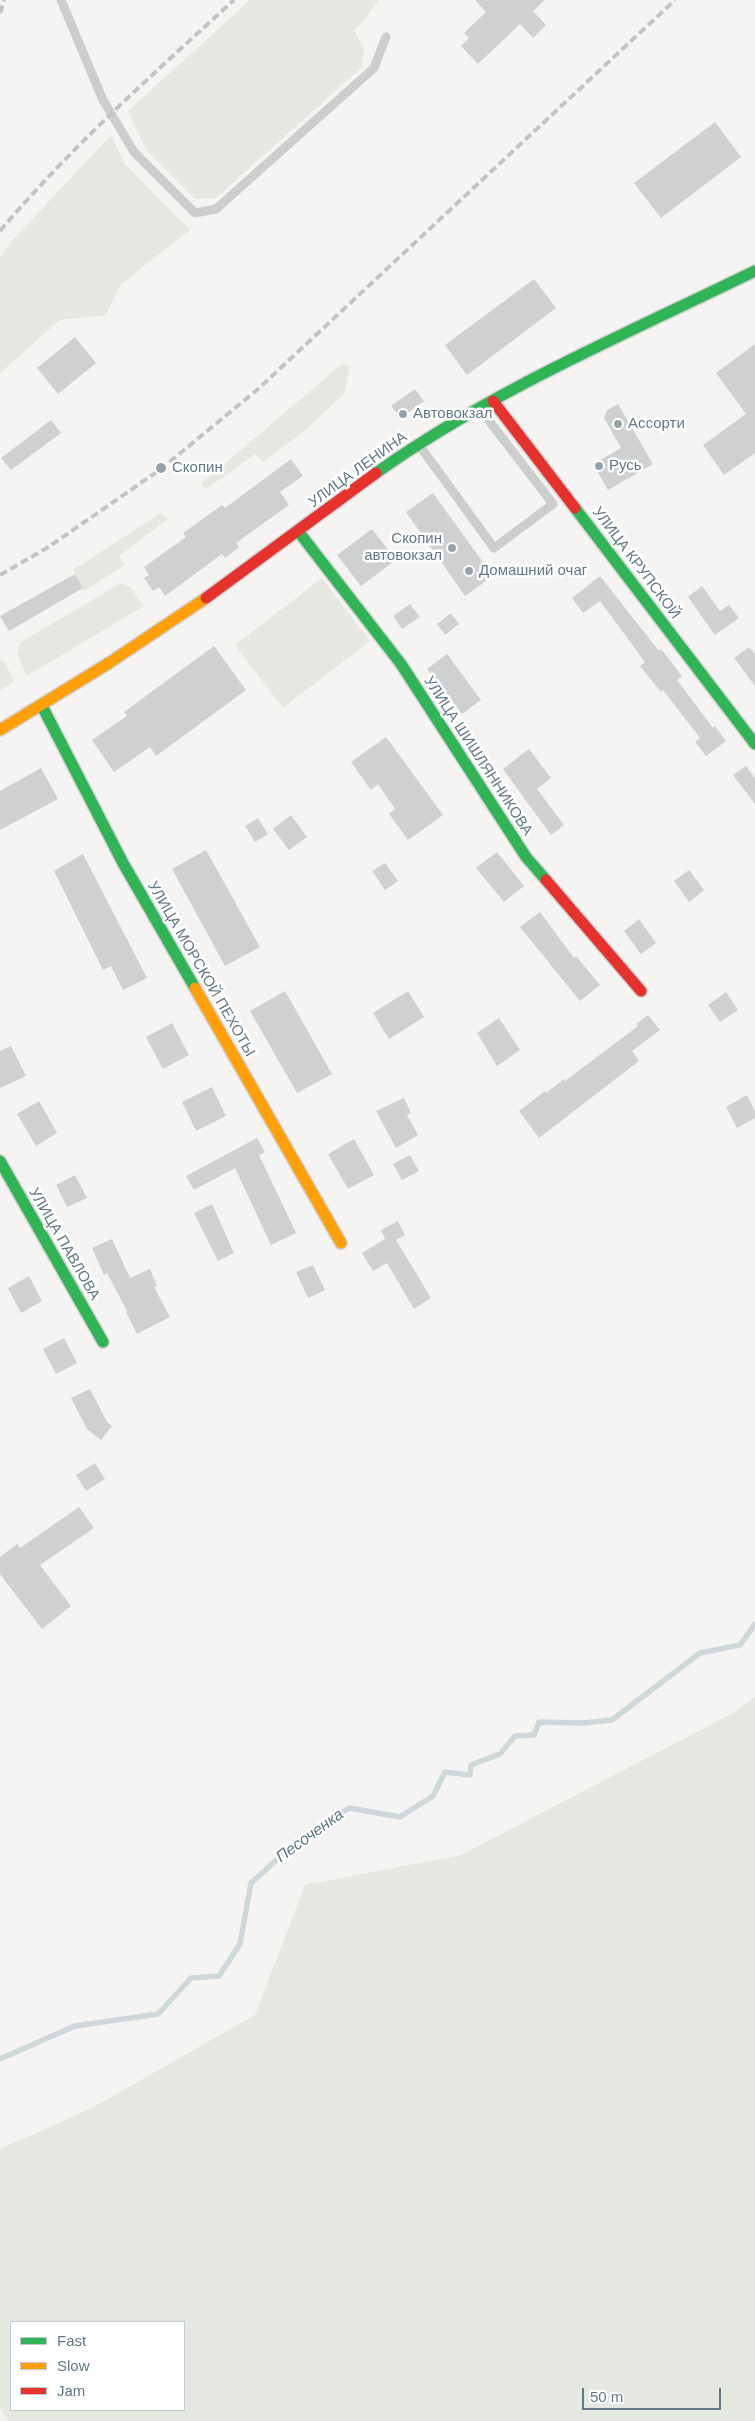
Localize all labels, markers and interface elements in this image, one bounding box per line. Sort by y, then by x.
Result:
place label: Автовокзал [413,405,493,423]
marker: Автовокзал [397,408,409,420]
place label: Ассорти [628,415,685,433]
marker: Ассорти [612,418,624,430]
street label: УЛИЦА ЛЕНИНА [305,428,411,512]
place label: Русь [609,457,642,475]
place label: Скопин [172,459,223,477]
marker: Русь [593,460,605,472]
marker: Скопин [154,461,168,475]
street label: УЛИЦА КРУПСКОЙ [588,503,684,623]
place label: Скопин автовокзал [364,530,442,565]
marker: Скопин автовокзал [446,542,458,554]
place label: Домашний очаг [479,562,587,580]
marker: Домашний очаг [463,565,475,577]
street label: УЛИЦА ШИШЛЯННИКОВА [420,673,536,839]
street label: УЛИЦА МОРСКОЙ ПЕХОТЫ [143,878,259,1060]
street label: УЛИЦА ПАВЛОВА [25,1185,103,1303]
water label: Песоченка [272,1805,348,1867]
legend [10,2321,185,2411]
text: Fast [57,2332,86,2349]
text: Slow [57,2357,90,2374]
scale bar [585,2378,724,2410]
text: Jam [57,2382,85,2399]
text: 50 m [590,2388,623,2405]

